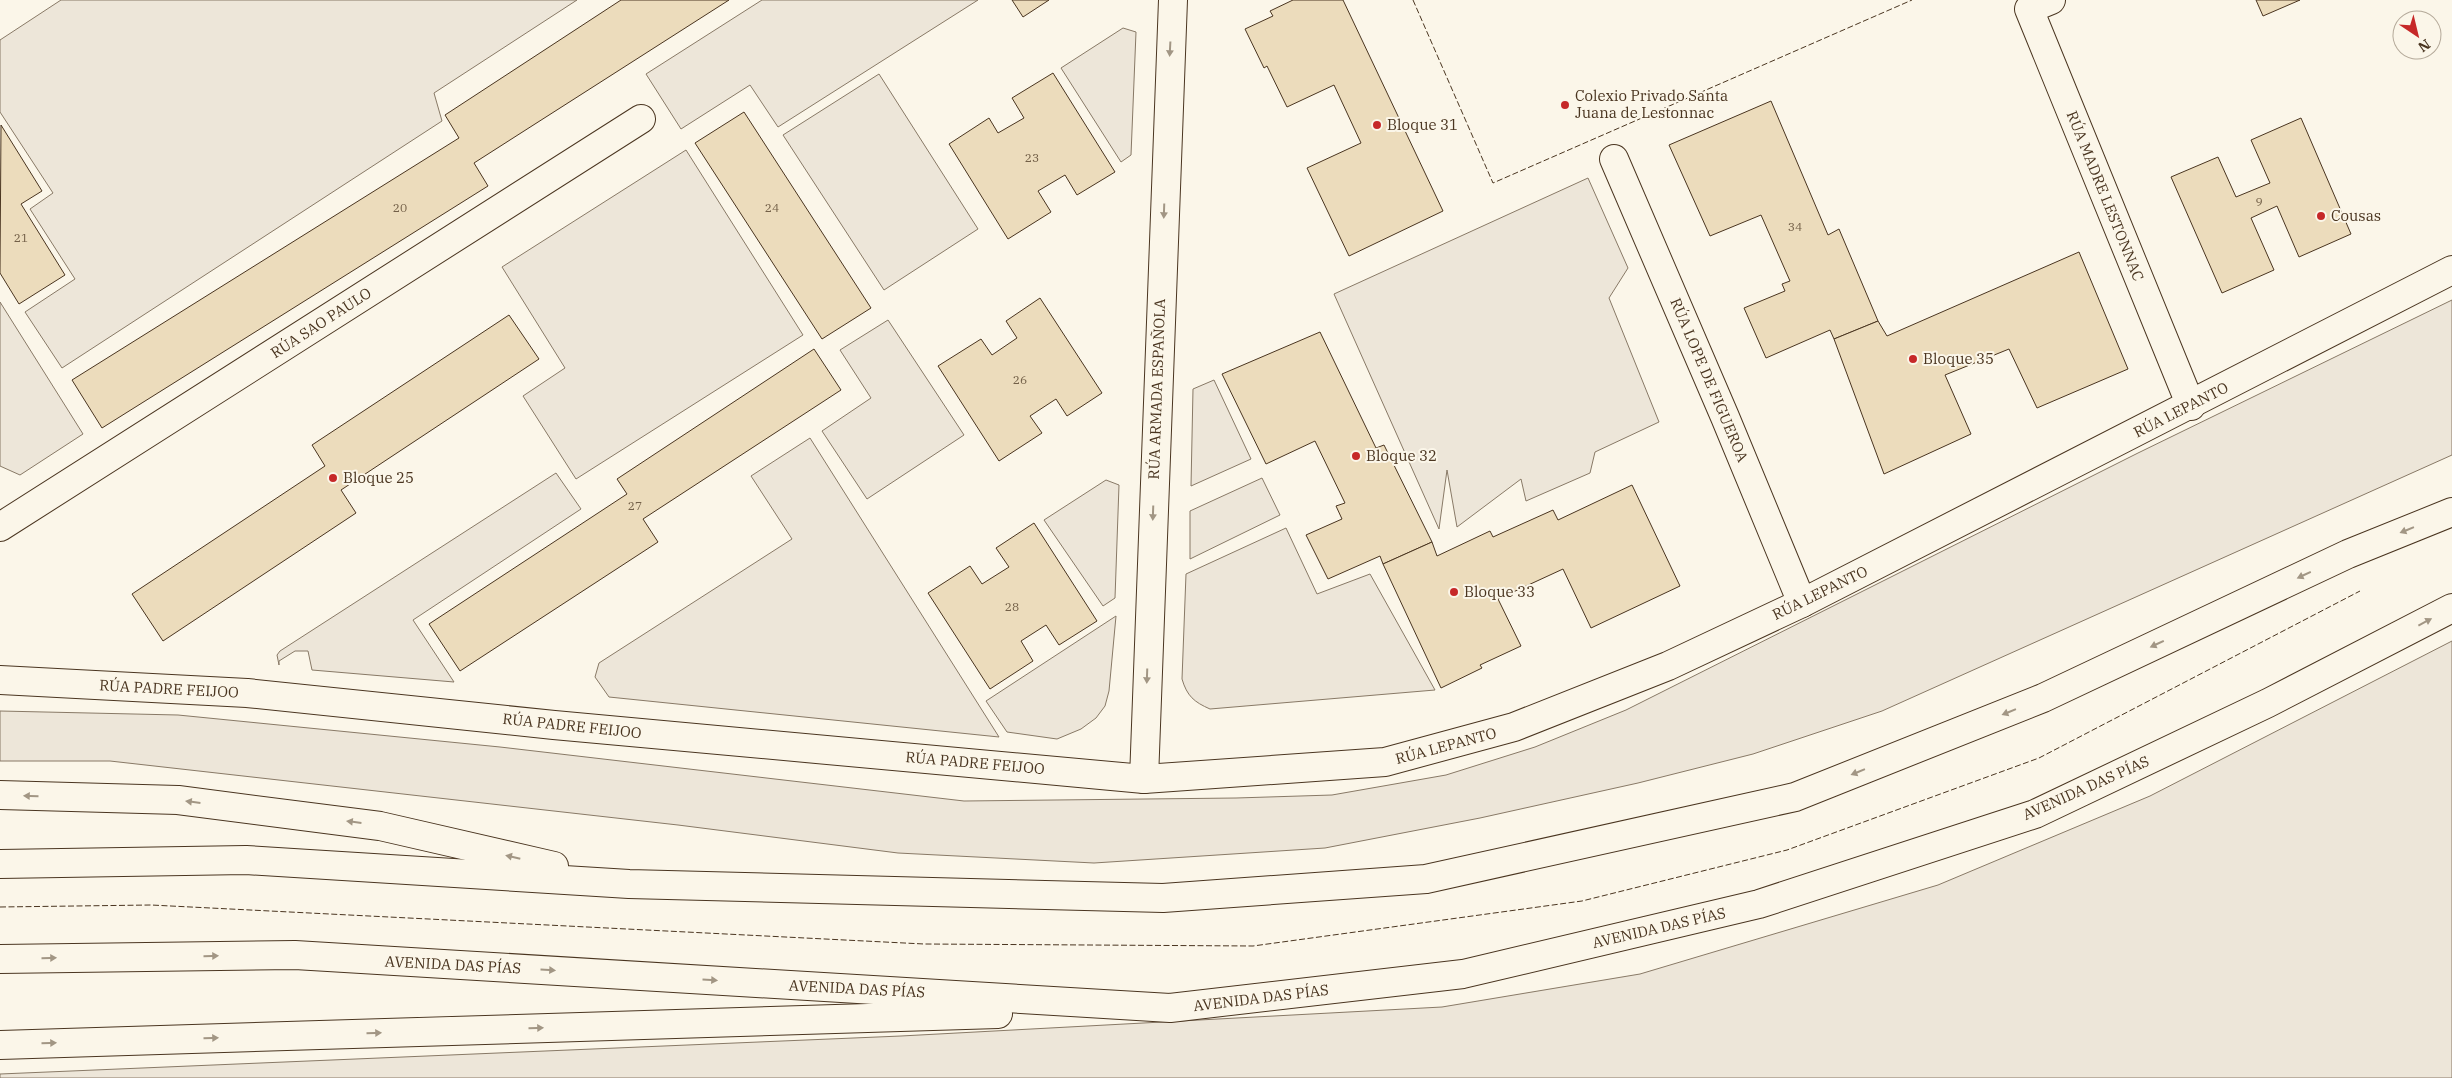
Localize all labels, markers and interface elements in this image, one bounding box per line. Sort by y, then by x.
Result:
north arrow [2392,10,2442,60]
text: N [2415,35,2434,56]
one-way arrow [1166,41,1174,57]
place label: Colexio Privado Santa Juana de Lestonnac [1575,86,1728,122]
marker: Colexio Privado Santa Juana de Lestonnac [1559,99,1571,111]
street label: RÚA MADRE LESTONNAC [2063,108,2148,284]
place label: Bloque 31 [1387,115,1458,134]
marker: Bloque 31 [1371,119,1383,131]
house number: 23 [1025,150,1039,165]
house number: 9 [2255,194,2263,209]
house number: 20 [393,200,407,215]
house number: 24 [765,200,779,215]
one-way arrow [1159,203,1167,219]
place label: Cousas [2331,206,2381,225]
marker: Cousas [2315,210,2327,222]
house number: 34 [1788,219,1802,234]
house number: 21 [14,230,28,245]
street label: RÚA SAO PAULO [267,283,375,362]
street label: RÚA LOPE DE FIGUEROA [1666,295,1753,465]
street label: RÚA ARMADA ESPAÑOLA [1144,297,1169,480]
place label: Bloque 35 [1923,349,1994,368]
marker: Bloque 35 [1907,353,1919,365]
house number: 26 [1013,372,1027,387]
street label: RÚA LEPANTO [2130,378,2231,442]
place label: Bloque 32 [1366,446,1437,465]
marker: Bloque 32 [1350,450,1362,462]
place label: Bloque 25 [343,468,414,487]
marker: Bloque 25 [327,472,339,484]
house number: 27 [628,498,642,513]
one-way arrow [1149,506,1157,522]
one-way arrow [2399,526,2414,534]
street label: RÚA LEPANTO [1769,561,1871,624]
one-way arrow [2296,570,2311,579]
place label: Bloque 33 [1464,582,1535,601]
marker: Bloque 33 [1448,586,1460,598]
house number: 28 [1005,599,1019,614]
one-way arrow [2417,618,2432,626]
one-way arrow [2150,641,2164,649]
one-way arrow [1143,668,1151,684]
street label: RÚA PADRE FEIJOO [99,675,239,702]
one-way arrow [2001,708,2016,716]
street label: RÚA PADRE FEIJOO [502,709,643,742]
street label: RÚA LEPANTO [1393,723,1499,768]
street label: RÚA PADRE FEIJOO [905,747,1045,778]
street label: AVENIDA DAS PÍAS [2020,751,2152,824]
one-way arrow [1850,768,1865,776]
one-way arrow [22,792,38,800]
one-way arrow [185,798,201,806]
one-way arrow [346,818,362,826]
one-way arrow [505,853,520,861]
street label: AVENIDA DAS PÍAS [1590,903,1728,952]
street label: AVENIDA DAS PÍAS [384,951,522,978]
one-way arrow [203,952,219,960]
one-way arrow [41,954,57,962]
one-way arrow [541,967,557,975]
street label: AVENIDA DAS PÍAS [788,975,926,1002]
one-way arrow [703,977,719,985]
street label: AVENIDA DAS PÍAS [1192,980,1330,1015]
one-way arrow [528,1024,544,1032]
one-way arrow [366,1029,382,1037]
one-way arrow [203,1034,219,1042]
one-way arrow [41,1039,57,1047]

